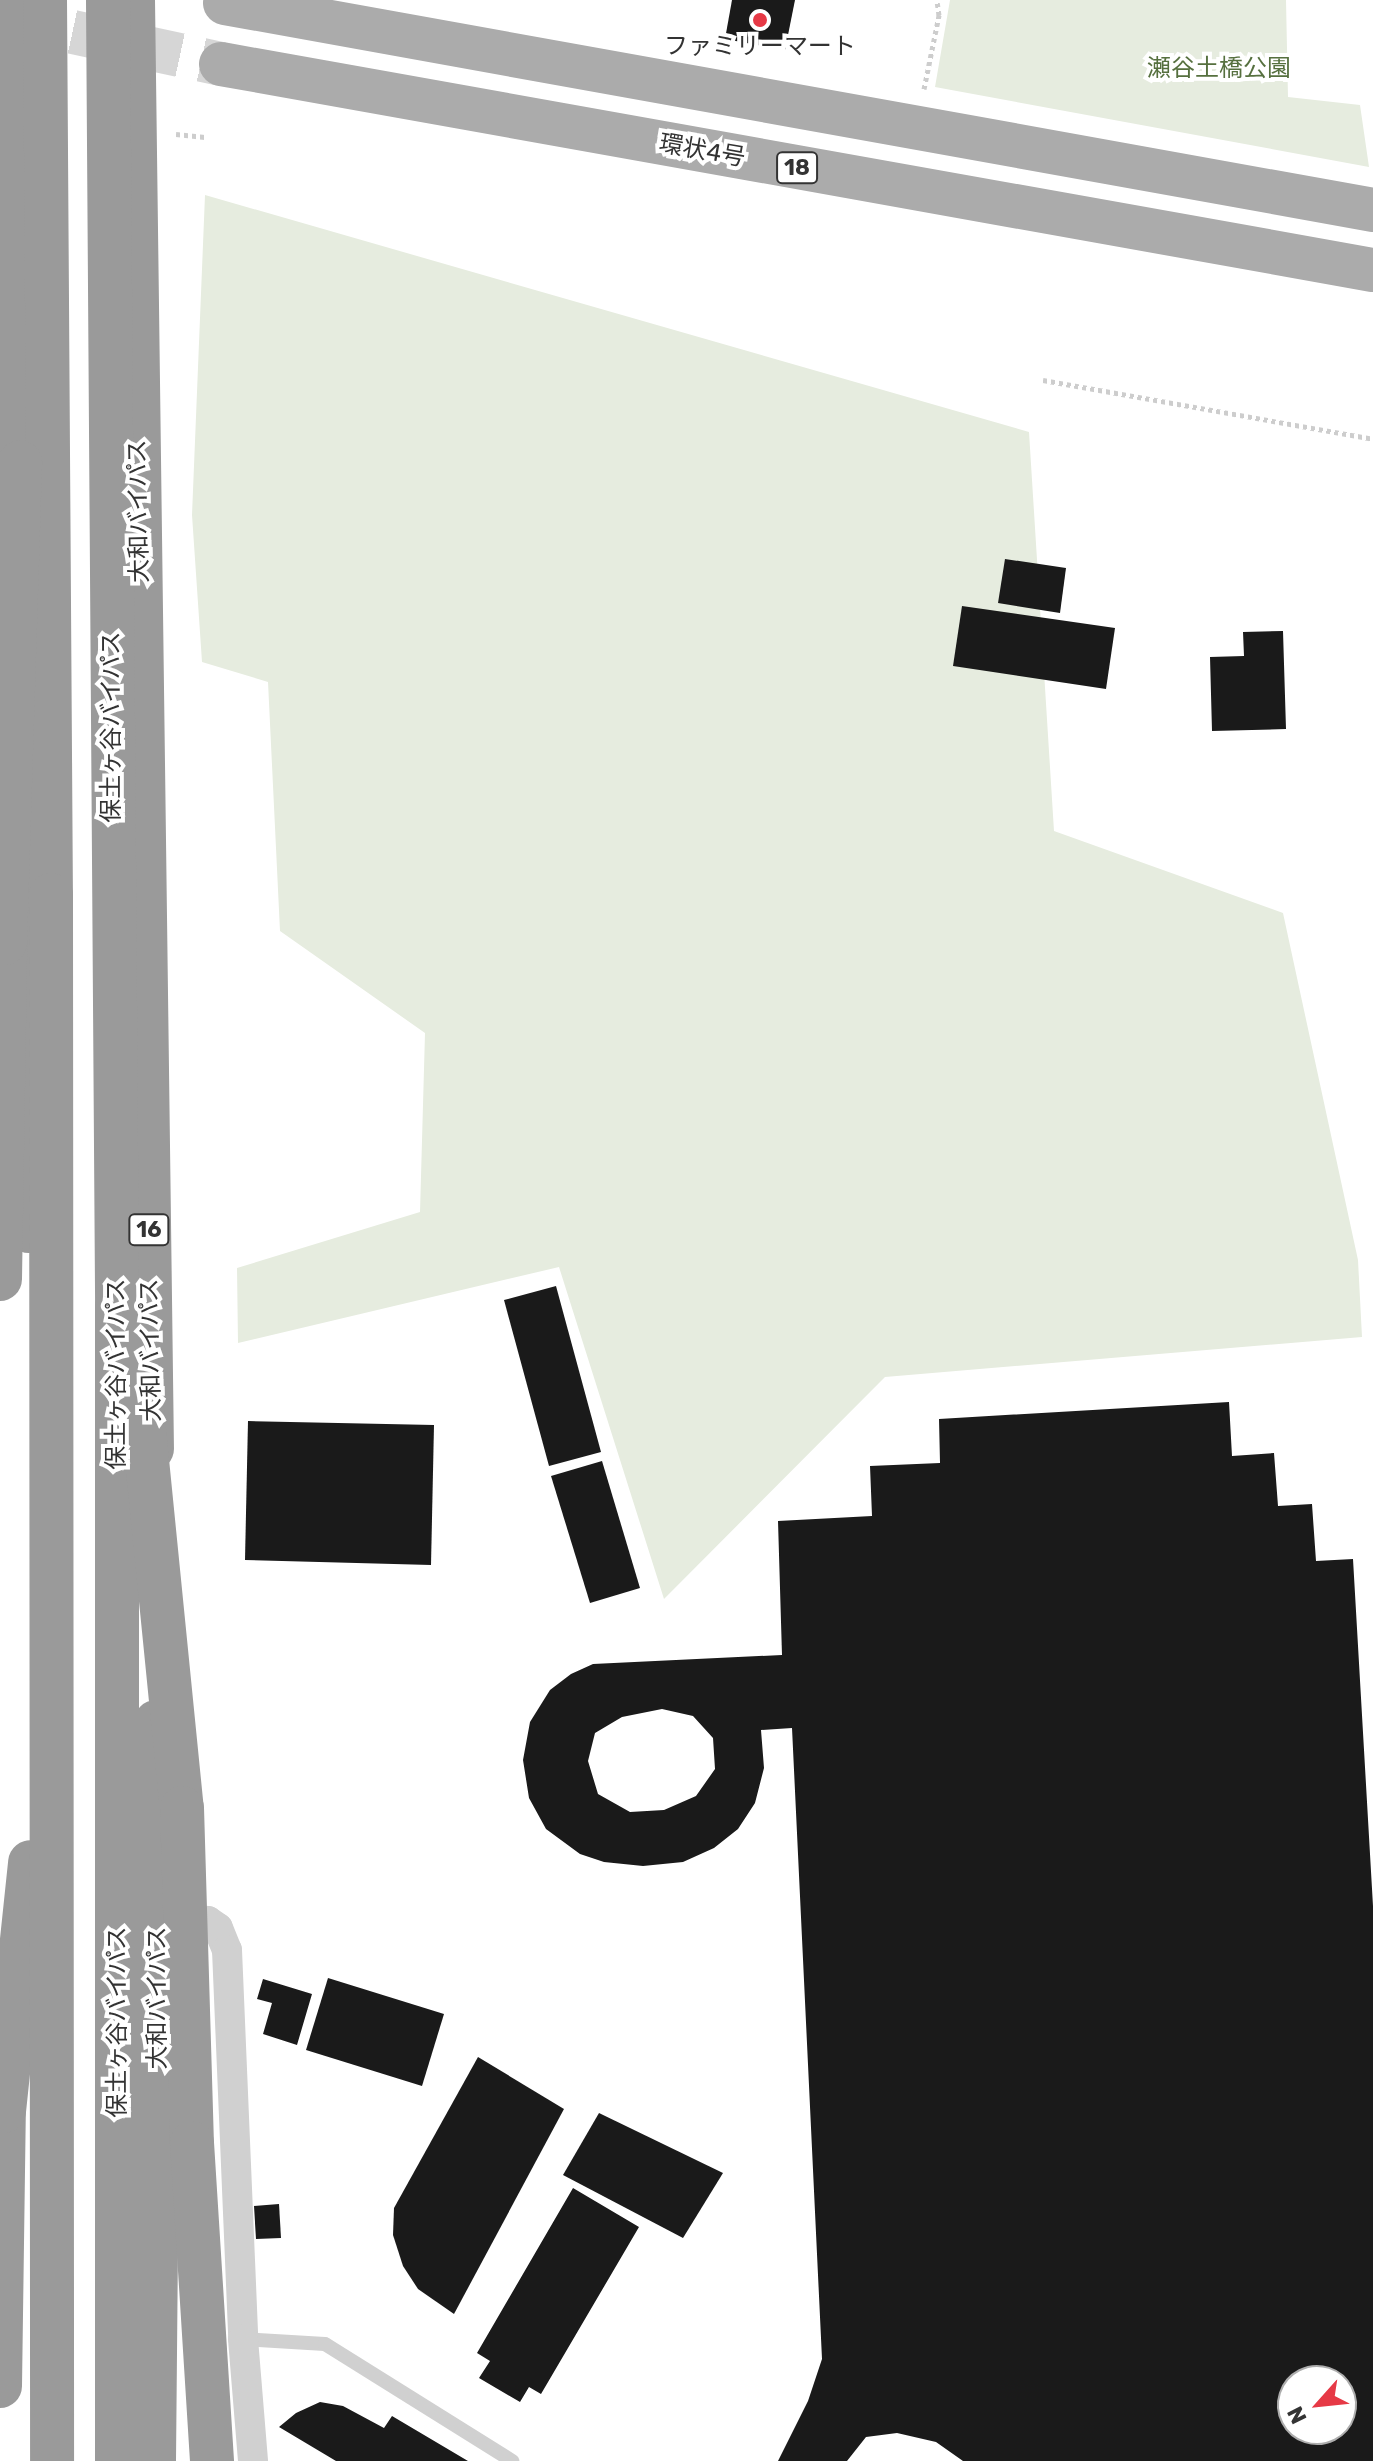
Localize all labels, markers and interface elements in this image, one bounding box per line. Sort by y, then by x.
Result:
marker: ファミリーマート [751,11,769,29]
place label: ファミリーマート [664,33,856,61]
park label: 瀬谷土橋公園 [1147,55,1291,83]
street label: 環状4号 [657,129,747,173]
road number: 18 [775,150,819,186]
street label: 大和バイパス [123,439,155,583]
street label: 保土ヶ谷バイパス [98,631,126,823]
road number: 16 [127,1212,171,1248]
street label: 保土ヶ谷バイパス [103,1278,131,1470]
street label: 大和バイパス [135,1278,167,1422]
street label: 保土ヶ谷バイパス [104,1926,132,2118]
street label: 大和バイパス [144,1926,172,2070]
north arrow [1277,2365,1357,2445]
text: N [1281,2402,1313,2428]

